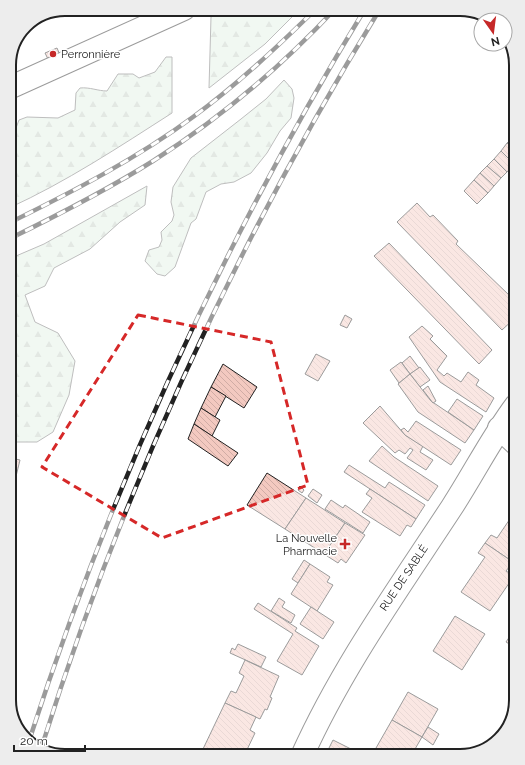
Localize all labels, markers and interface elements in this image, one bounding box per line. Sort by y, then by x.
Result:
north arrow [473,12,513,52]
text: N [490,34,501,49]
place label: Perronnière [61,48,121,61]
marker: Perronnière [48,49,58,59]
place label: La Nouvelle Pharmacie [276,532,338,558]
marker: La Nouvelle Pharmacie [340,539,350,549]
street label: RUE DE SABLÉ [376,542,431,613]
scale bar [14,727,85,753]
text: 20 m [20,734,48,748]

